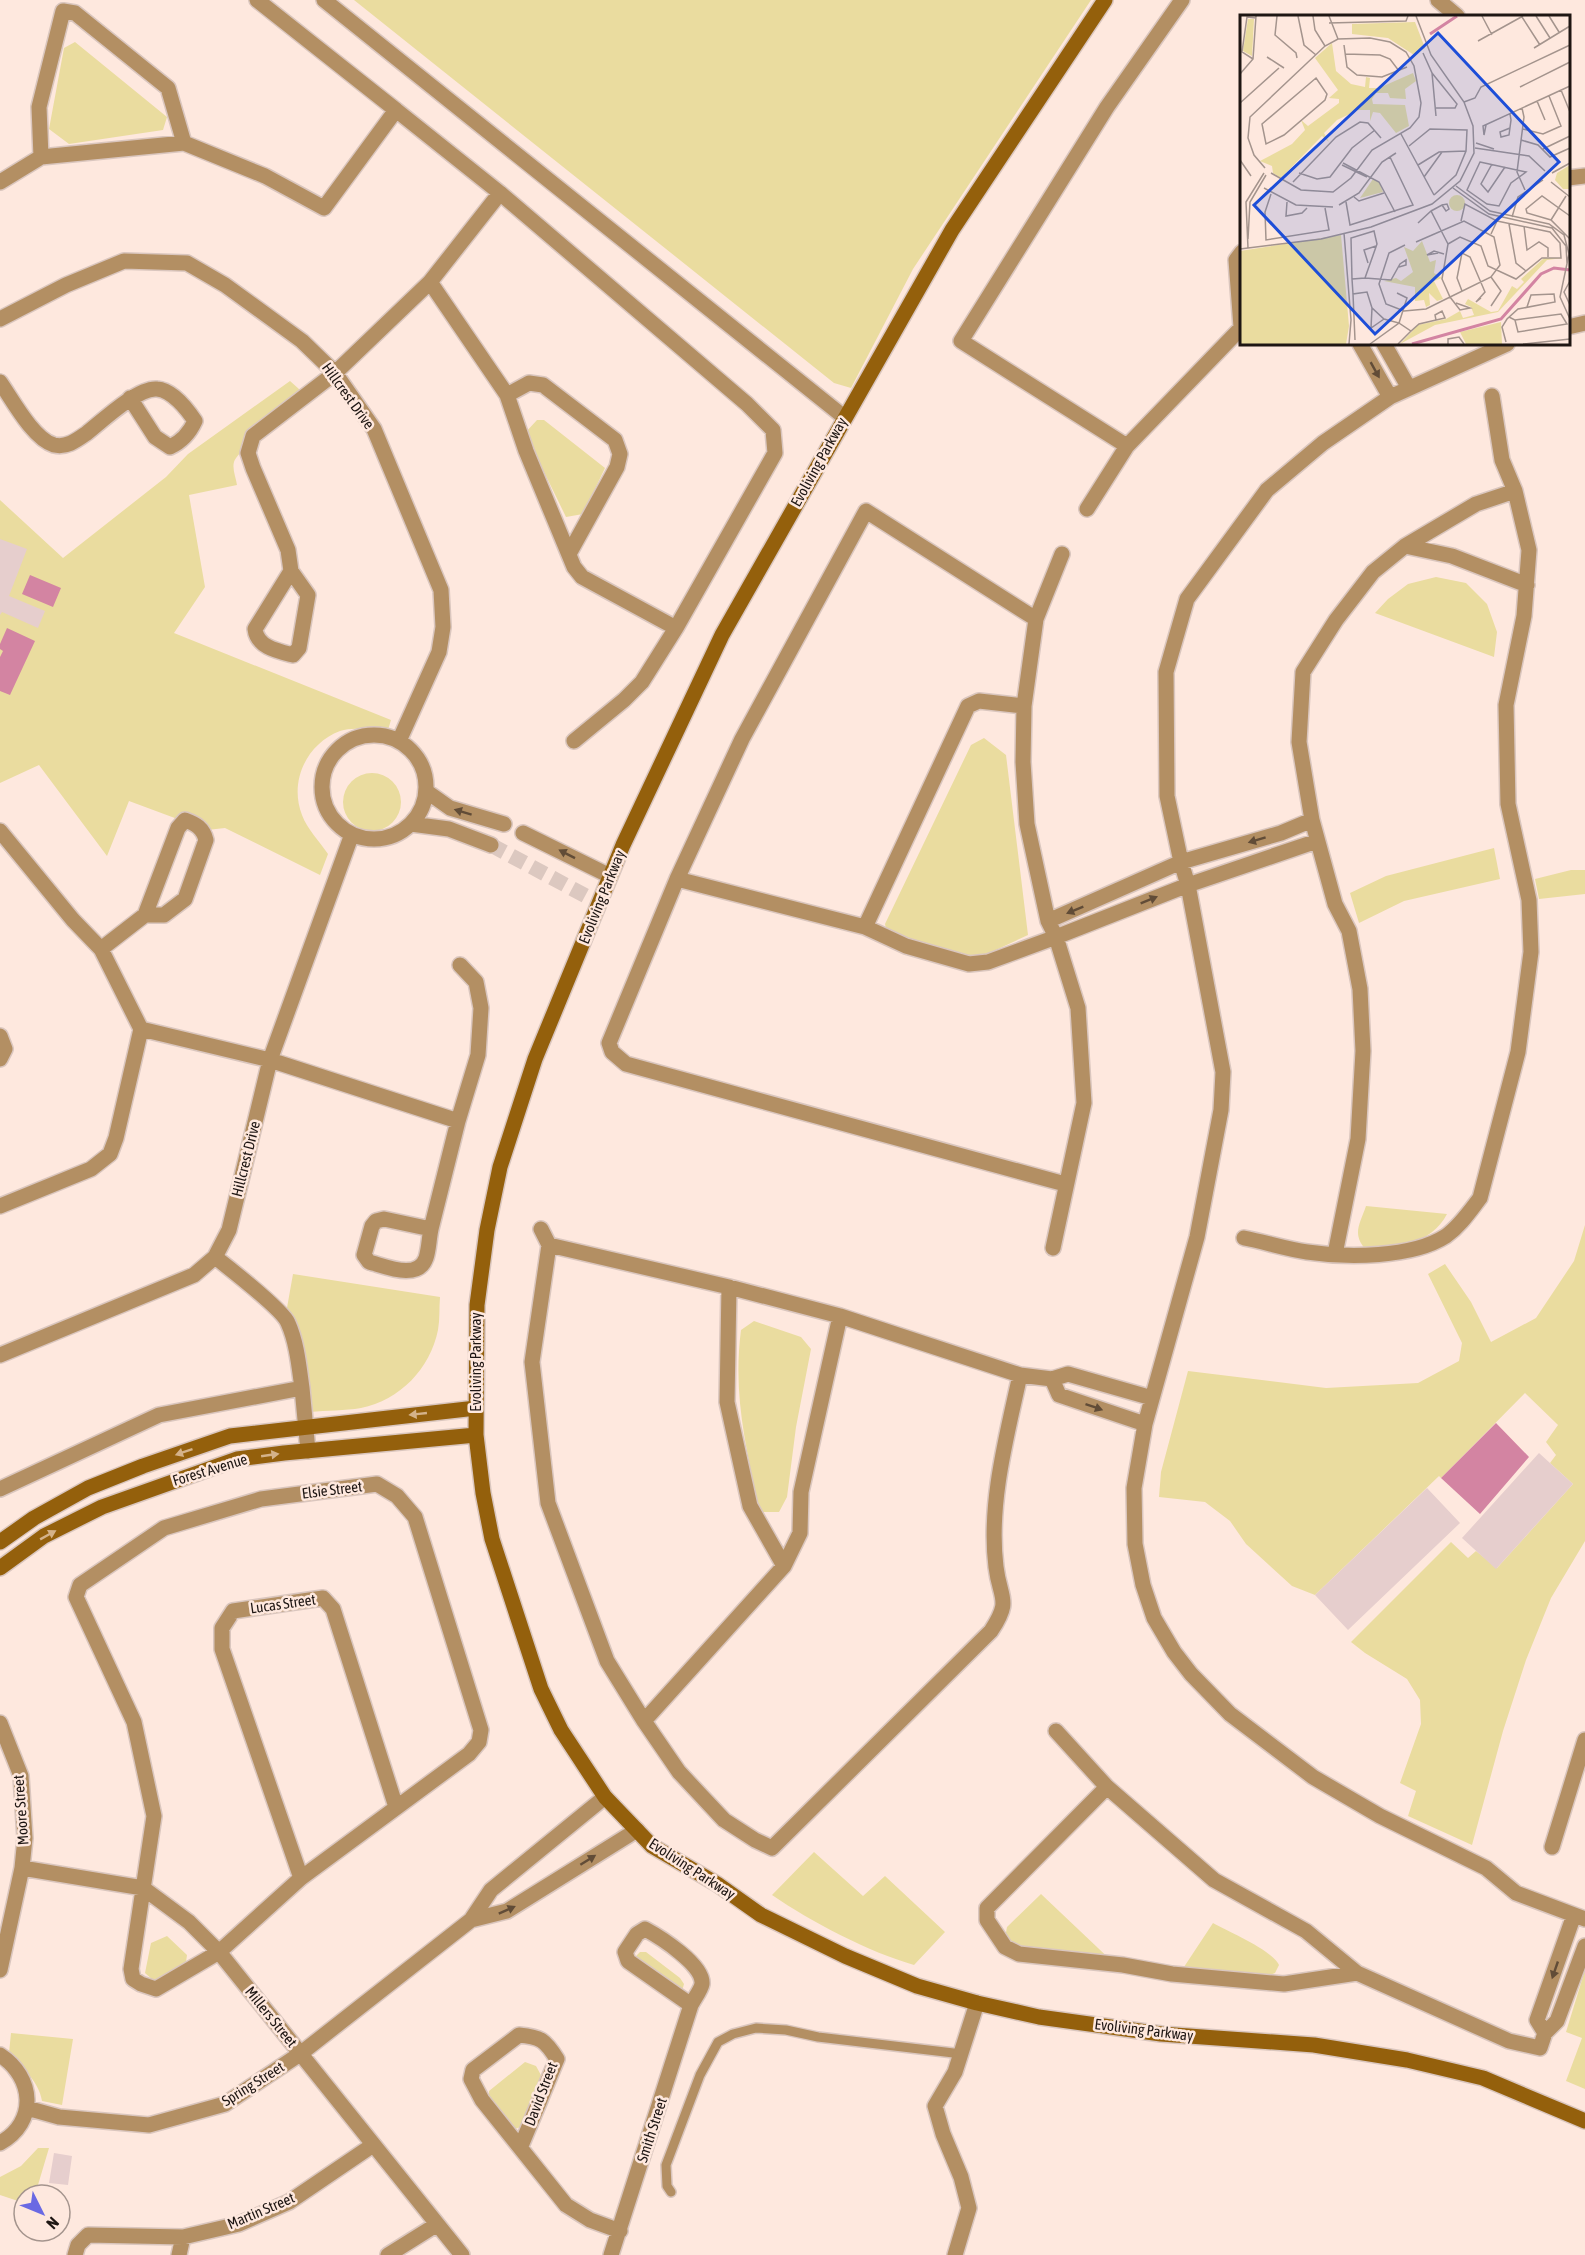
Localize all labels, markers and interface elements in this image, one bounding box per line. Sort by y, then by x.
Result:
inset map [1240,15,1570,345]
street label: Hillcrest Drive [319,359,378,432]
one-way arrow [1370,362,1380,379]
street label: Evoliving Parkway [787,414,850,509]
one-way arrow [453,807,471,816]
one-way arrow [1248,836,1266,845]
street label: Evoliving Parkway [575,848,628,946]
one-way arrow [558,850,575,859]
one-way arrow [1140,895,1158,904]
one-way arrow [1066,906,1084,915]
street label: Hillcrest Drive [228,1119,263,1199]
street label: Evoliving Parkway [467,1312,484,1412]
one-way arrow [1085,1402,1103,1412]
one-way arrow [408,1409,427,1419]
one-way arrow [175,1447,193,1457]
street label: Forest Avenue [170,1450,249,1489]
one-way arrow [261,1450,280,1460]
street label: Elsie Street [301,1477,363,1502]
one-way arrow [40,1530,57,1540]
street label: Lucas Street [249,1591,317,1617]
street label: Moore Street [10,1774,31,1846]
street label: Evoliving Parkway [646,1834,739,1903]
one-way arrow [580,1855,596,1866]
one-way arrow [499,1905,516,1914]
one-way arrow [1549,1961,1559,1979]
street label: Millers Street [242,1983,301,2050]
street label: Evoliving Parkway [1094,2015,1194,2044]
street label: Spring Street [219,2058,287,2109]
street label: David Street [521,2059,560,2128]
street label: Smith Street [633,2095,670,2164]
north arrow [12,2183,72,2243]
street label: Martin Street [225,2189,297,2232]
text: N [43,2214,63,2233]

